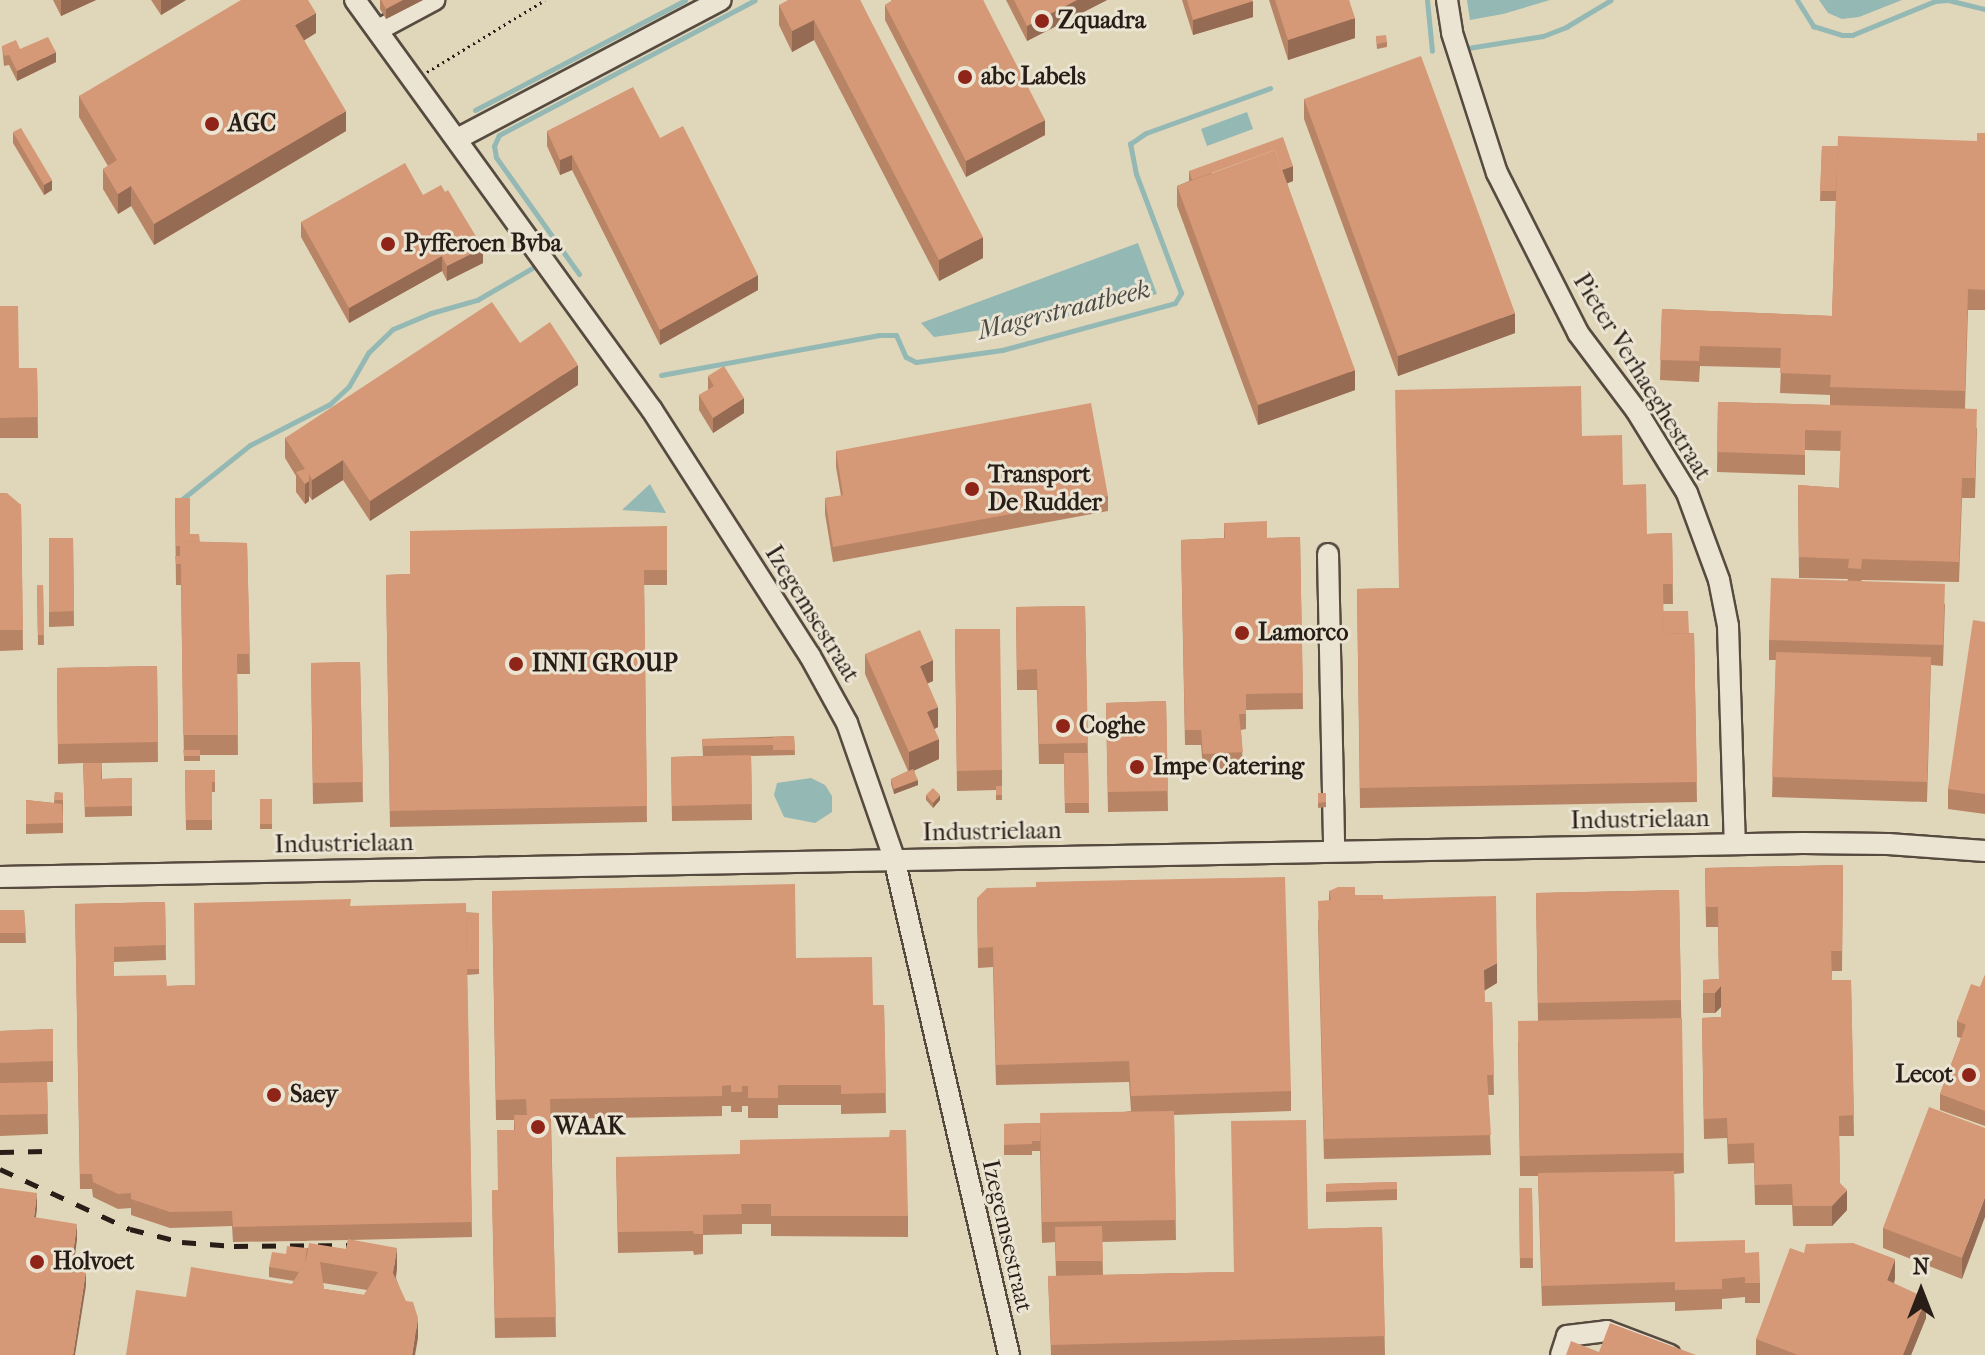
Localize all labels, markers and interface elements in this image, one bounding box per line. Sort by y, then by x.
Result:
place label: Zquadra [1058,7,1146,35]
marker: Zquadra [1033,12,1051,30]
place label: abc Labels [981,63,1086,91]
marker: abc Labels [956,68,974,86]
place label: AGC [228,110,276,138]
marker: AGC [203,115,221,133]
place label: Pyfferoen Bvba [404,230,562,258]
marker: Pyfferoen Bvba [379,235,397,253]
street label: Pieter Verhaeghestraat [1567,268,1717,486]
water label: Magerstraatbeek [974,273,1154,347]
place label: Transport De Rudder [988,461,1102,517]
marker: Transport De Rudder [963,480,981,498]
street label: Izegemsestraat [759,540,865,688]
place label: Lamorco [1258,619,1348,647]
marker: Lamorco [1233,624,1251,642]
place label: INNI GROUP [532,650,678,678]
marker: INNI GROUP [507,655,525,673]
place label: Coghe [1079,712,1145,740]
marker: Coghe [1054,717,1072,735]
place label: Impe Catering [1153,753,1304,781]
marker: Impe Catering [1128,758,1146,776]
street label: Industrielaan [1570,804,1710,836]
street label: Industrielaan [922,816,1062,848]
street label: Industrielaan [274,828,414,860]
place label: Lecot [1895,1061,1953,1089]
marker: Lecot [1960,1066,1978,1084]
place label: Saey [290,1081,338,1109]
marker: Saey [265,1086,283,1104]
place label: WAAK [554,1113,625,1141]
marker: WAAK [529,1118,547,1136]
street label: Izegemsestraat [975,1157,1039,1315]
place label: Holvoet [53,1248,134,1276]
north arrow [1881,1251,1961,1331]
marker: Holvoet [28,1253,46,1271]
text: N [1913,1254,1929,1280]

